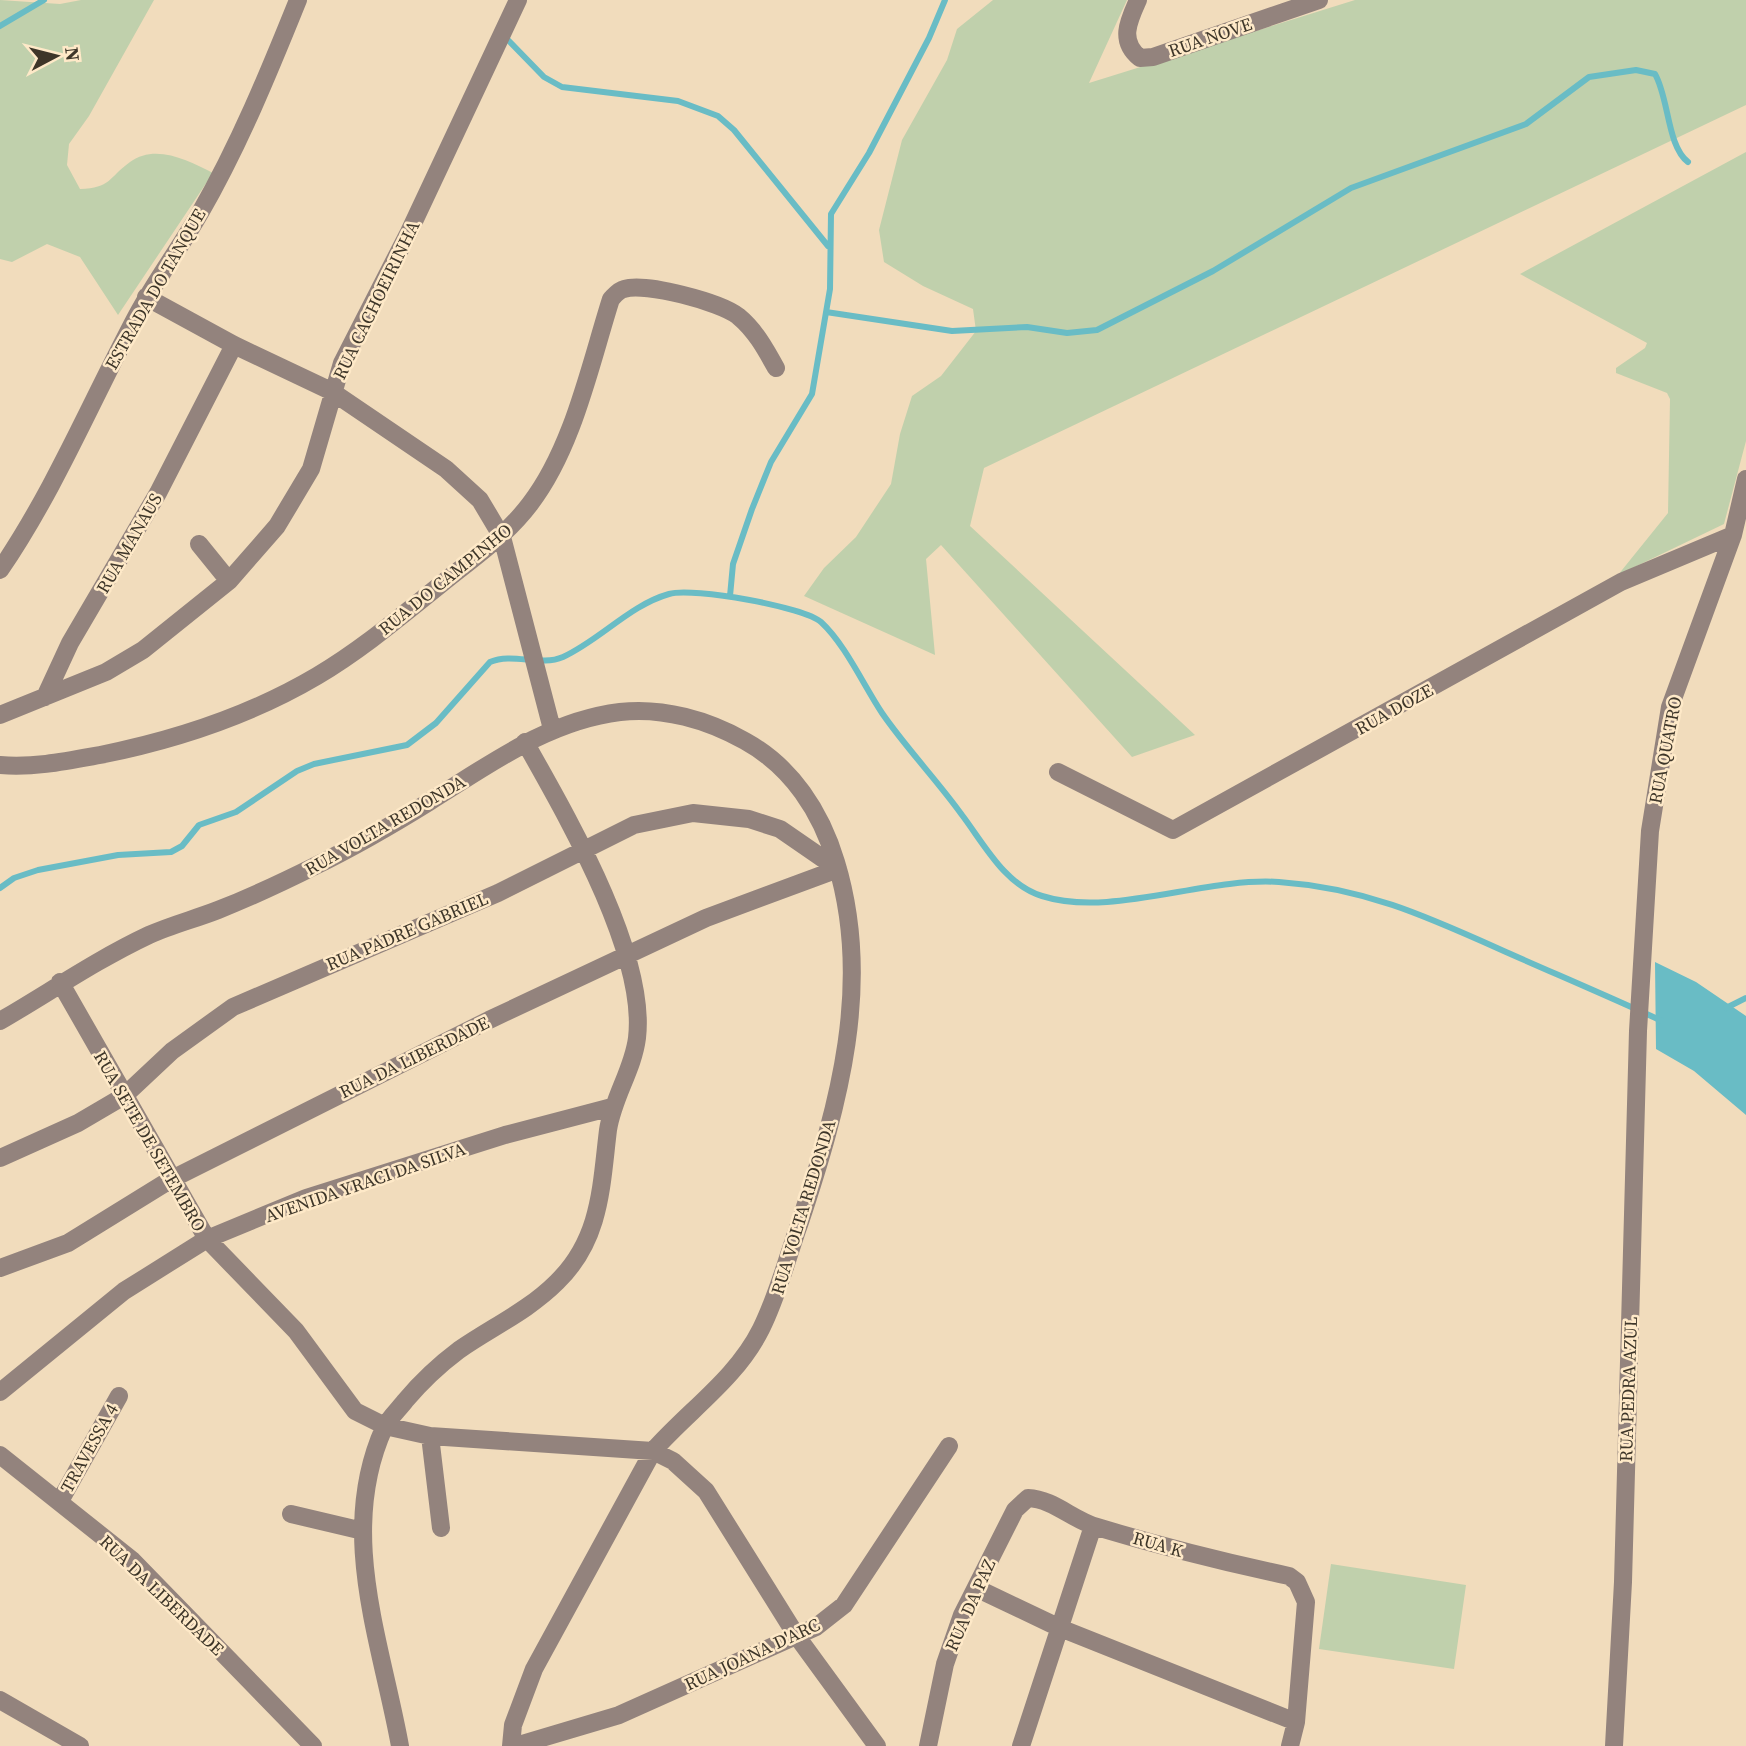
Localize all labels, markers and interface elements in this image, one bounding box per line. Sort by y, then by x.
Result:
street label: RUA NOVE [1165,11,1255,63]
north arrow [21,21,91,91]
text: N [59,45,87,63]
street label: ESTRADA DO TANQUE [99,204,211,374]
street label: RUA CACHOEIRINHA [327,216,425,384]
street label: RUA MANAUS [90,488,168,598]
street label: RUA DO CAMPINHO [373,517,517,641]
street label: RUA DOZE [1351,677,1438,741]
street label: RUA QUATRO [1642,694,1688,806]
street label: RUA VOLTA REDONDA [300,769,470,881]
street label: RUA PADRE GABRIEL [322,886,492,976]
street label: RUA DA LIBERDADE [335,1010,493,1104]
street label: RUA SETE DE SETEMBRO [88,1046,212,1236]
street label: RUA VOLTA REDONDA [764,1116,842,1297]
street label: AVENIDA YRACI DA SILVA [261,1136,469,1228]
street label: RUA PEDRA AZUL [1613,1316,1643,1462]
street label: TRAVESSA 4 [54,1399,124,1497]
street label: RUA K [1130,1525,1186,1563]
street label: RUA DA LIBERDADE [94,1529,230,1661]
street label: RUA DA PAZ [939,1555,1001,1655]
street label: RUA JOANA D'ARC [680,1612,824,1696]

